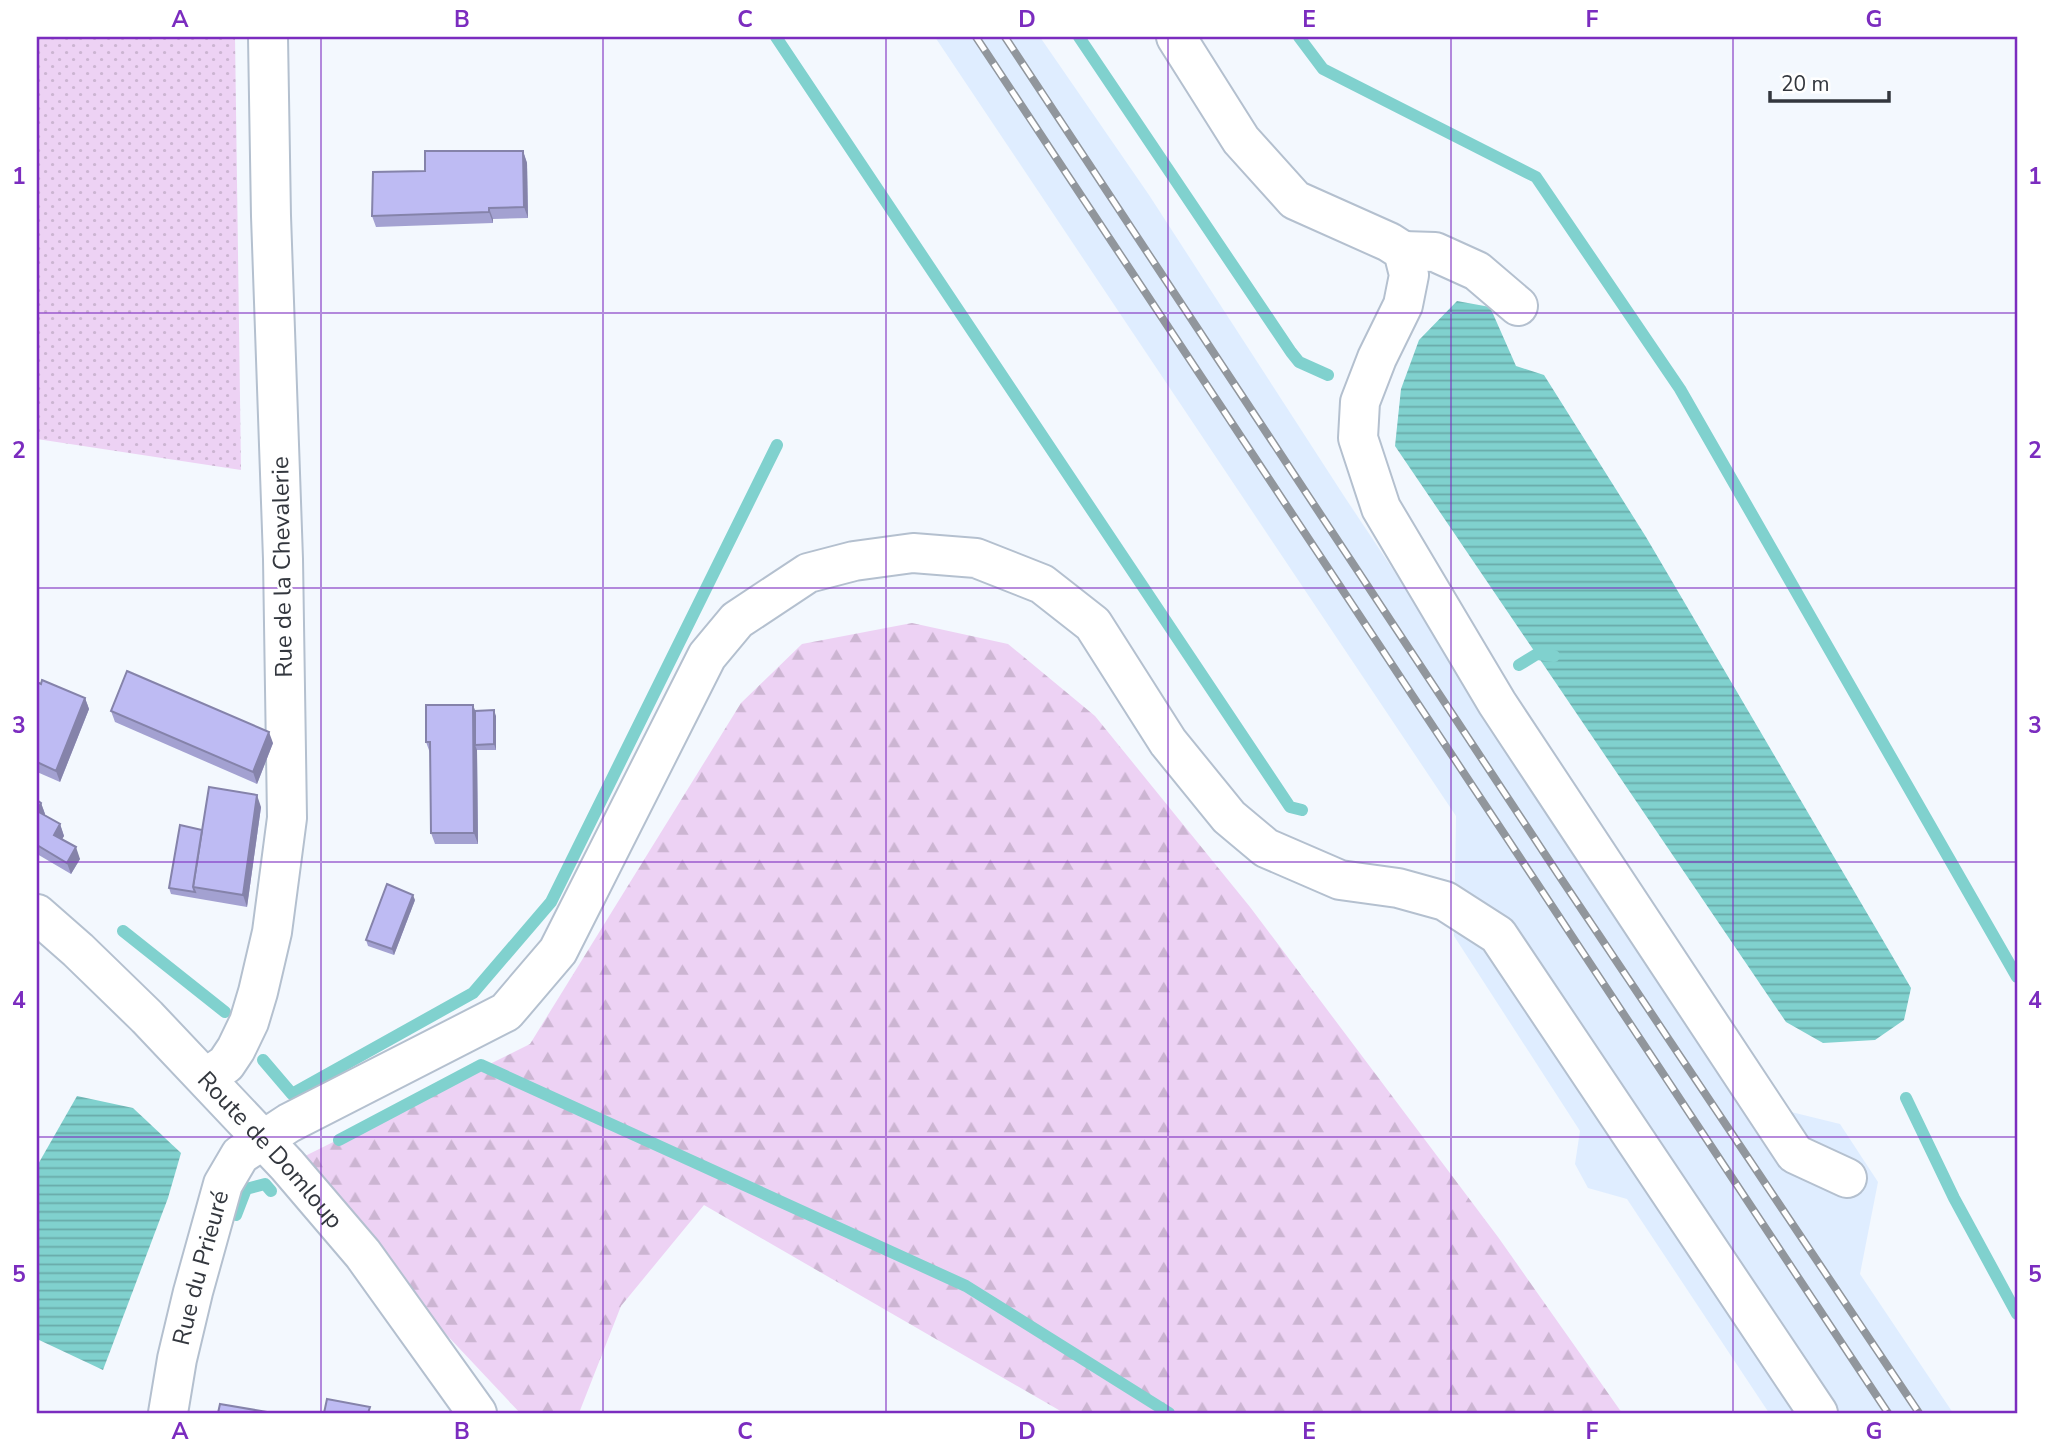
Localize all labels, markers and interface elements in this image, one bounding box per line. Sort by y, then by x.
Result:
text: A [171,4,189,35]
text: B [454,4,470,35]
text: C [737,4,753,35]
text: D [1018,4,1036,35]
text: E [1302,4,1316,35]
text: F [1586,4,1599,35]
text: G [1866,4,1882,35]
scale bar [1770,60,1890,104]
text: 20 m [1781,70,1830,98]
text: 1 [12,161,26,192]
text: 1 [2028,161,2042,192]
text: 2 [12,435,26,466]
text: 2 [2028,435,2042,466]
street label: Rue de la Chevalerie [264,456,300,678]
text: 3 [12,710,26,741]
text: 3 [2028,710,2042,741]
text: 4 [12,985,26,1016]
text: 4 [2028,985,2042,1016]
street label: Route de Domloup [190,1064,350,1235]
street label: Rue du Prieuré [165,1187,236,1348]
text: 5 [12,1259,26,1290]
text: 5 [2028,1259,2042,1290]
text: A [171,1416,189,1447]
text: B [454,1416,470,1447]
text: C [737,1416,753,1447]
text: D [1018,1416,1036,1447]
text: E [1302,1416,1316,1447]
text: F [1586,1416,1599,1447]
text: G [1866,1416,1882,1447]

